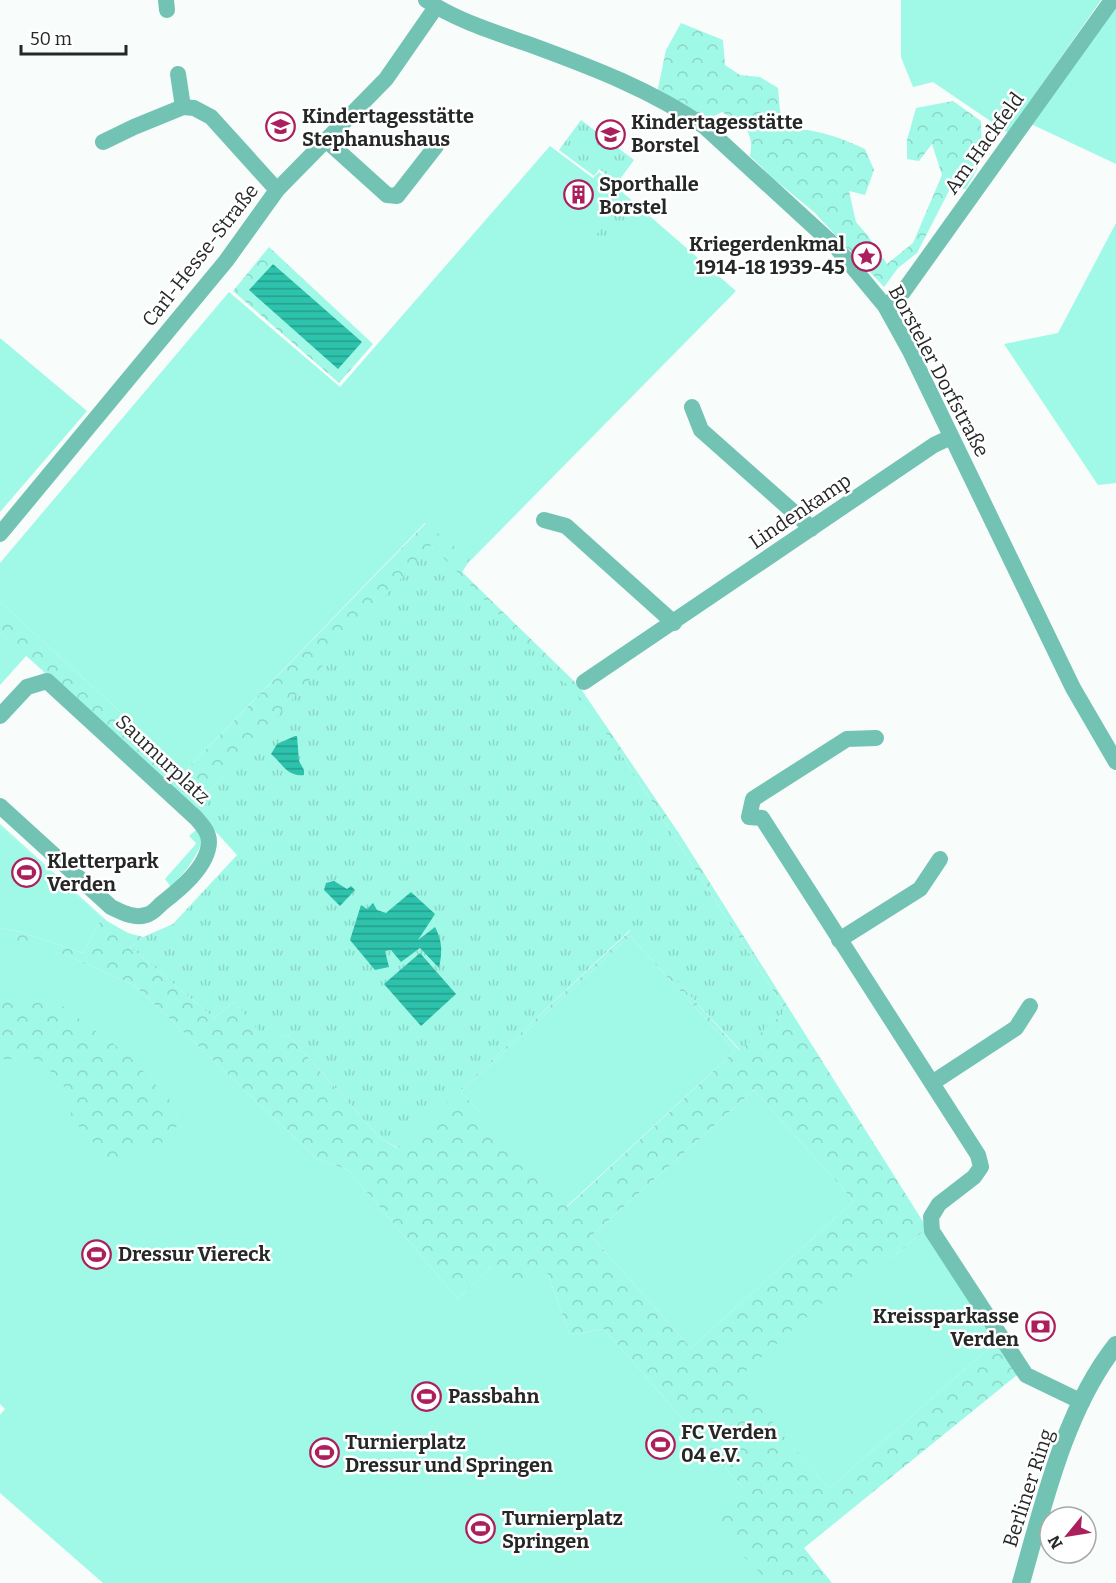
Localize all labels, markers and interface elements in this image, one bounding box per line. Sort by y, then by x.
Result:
scale bar [21,18,126,56]
text: 50 m [30,28,72,50]
street label: Am Hackfeld [939,87,1029,198]
place label: Kindertagesstätte Stephanushaus [302,104,474,151]
place label: Kindertagesstätte Borstel [631,110,803,157]
school or university icon: Kindertagesstätte Stephanushaus [265,111,297,143]
school or university icon: Kindertagesstätte Borstel [594,118,626,150]
place label: Sporthalle Borstel [599,172,699,219]
street label: Carl-Hesse-Straße [137,179,263,331]
building icon: Sporthalle Borstel [562,179,594,211]
place label: Kriegerdenkmal 1914-18 1939-45 [689,232,845,279]
place icon: Kriegerdenkmal 1914-18 1939-45 [850,240,882,272]
street label: Borsteler Dorfstraße [884,281,994,461]
street label: Lindenkamp [745,468,855,554]
street label: Saumurplatz [111,709,215,809]
place label: Kletterpark Verden [47,849,159,896]
sports icon: Kletterpark Verden [10,856,42,888]
sports icon: Dressur Viereck [81,1238,113,1270]
place label: Dressur Viereck [118,1242,270,1266]
place label: Kreissparkasse Verden [873,1304,1019,1351]
bank icon: Kreissparkasse Verden [1024,1311,1056,1343]
sports icon: Passbahn [411,1380,443,1412]
place label: Passbahn [448,1384,539,1408]
place label: FC Verden 04 e.V. [681,1420,777,1467]
street label: Berliner Ring [998,1426,1058,1550]
sports icon: FC Verden 04 e.V. [644,1428,676,1460]
place label: Turnierplatz Dressur und Springen [345,1430,553,1477]
sports icon: Turnierplatz Dressur und Springen [308,1437,340,1469]
north arrow [1038,1505,1098,1565]
place label: Turnierplatz Springen [502,1506,623,1553]
sports icon: Turnierplatz Springen [465,1513,497,1545]
text: N [1044,1532,1067,1552]

